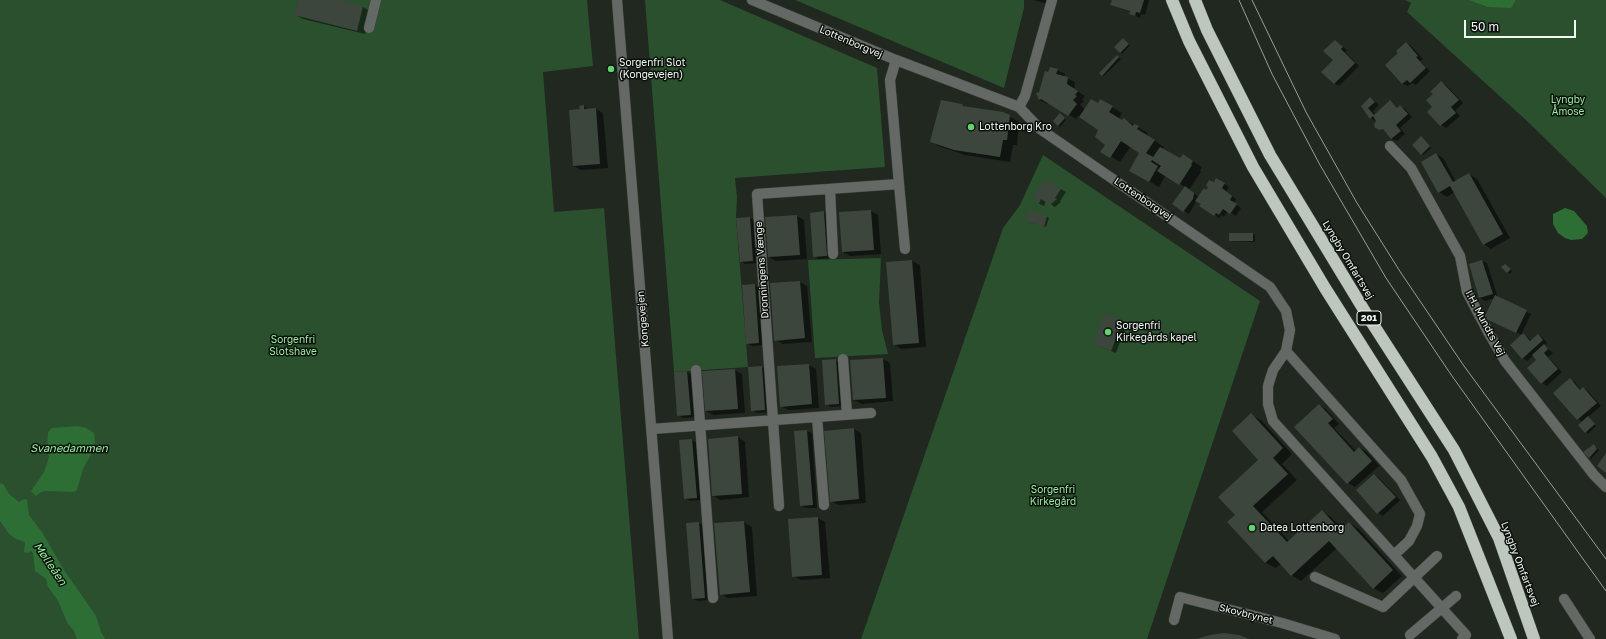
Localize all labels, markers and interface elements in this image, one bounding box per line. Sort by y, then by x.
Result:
scale bar [1466,12,1578,38]
text: 50 m [1471,19,1499,34]
street label: Lottenborgvej [818,23,884,61]
place label: Sorgenfri Slot (Kongevejen) [619,57,686,80]
marker: Sorgenfri Slot (Kongevejen) [606,64,616,74]
park label: Lyngby Åmose [1551,94,1585,118]
place label: Lottenborg Kro [979,121,1052,133]
marker: Lottenborg Kro [966,122,976,132]
street label: Lottenborgvej [1112,175,1174,223]
street label: Lyngby Omfartsvej [1320,219,1376,301]
street label: Dronningens Vænge [753,221,771,319]
street label: I.H. Mundts Vej [1463,288,1507,358]
street label: Kongevejen [635,290,651,348]
road number: 201 [1357,311,1381,325]
place label: Sorgenfri Kirkegårds kapel [1116,320,1197,344]
marker: Sorgenfri Kirkegårds kapel [1103,327,1113,337]
park label: Sorgenfri Slotshave [269,334,317,358]
water label: Svanedammen [30,442,108,456]
park label: Sorgenfri Kirkegård [1030,484,1076,508]
street label: Lyngby Omfartsvej [1498,520,1542,608]
place label: Datea Lottenborg [1260,522,1344,534]
marker: Datea Lottenborg [1247,523,1257,533]
water label: Mølleåen [31,540,69,588]
street label: Skovbrynet [1218,602,1274,626]

